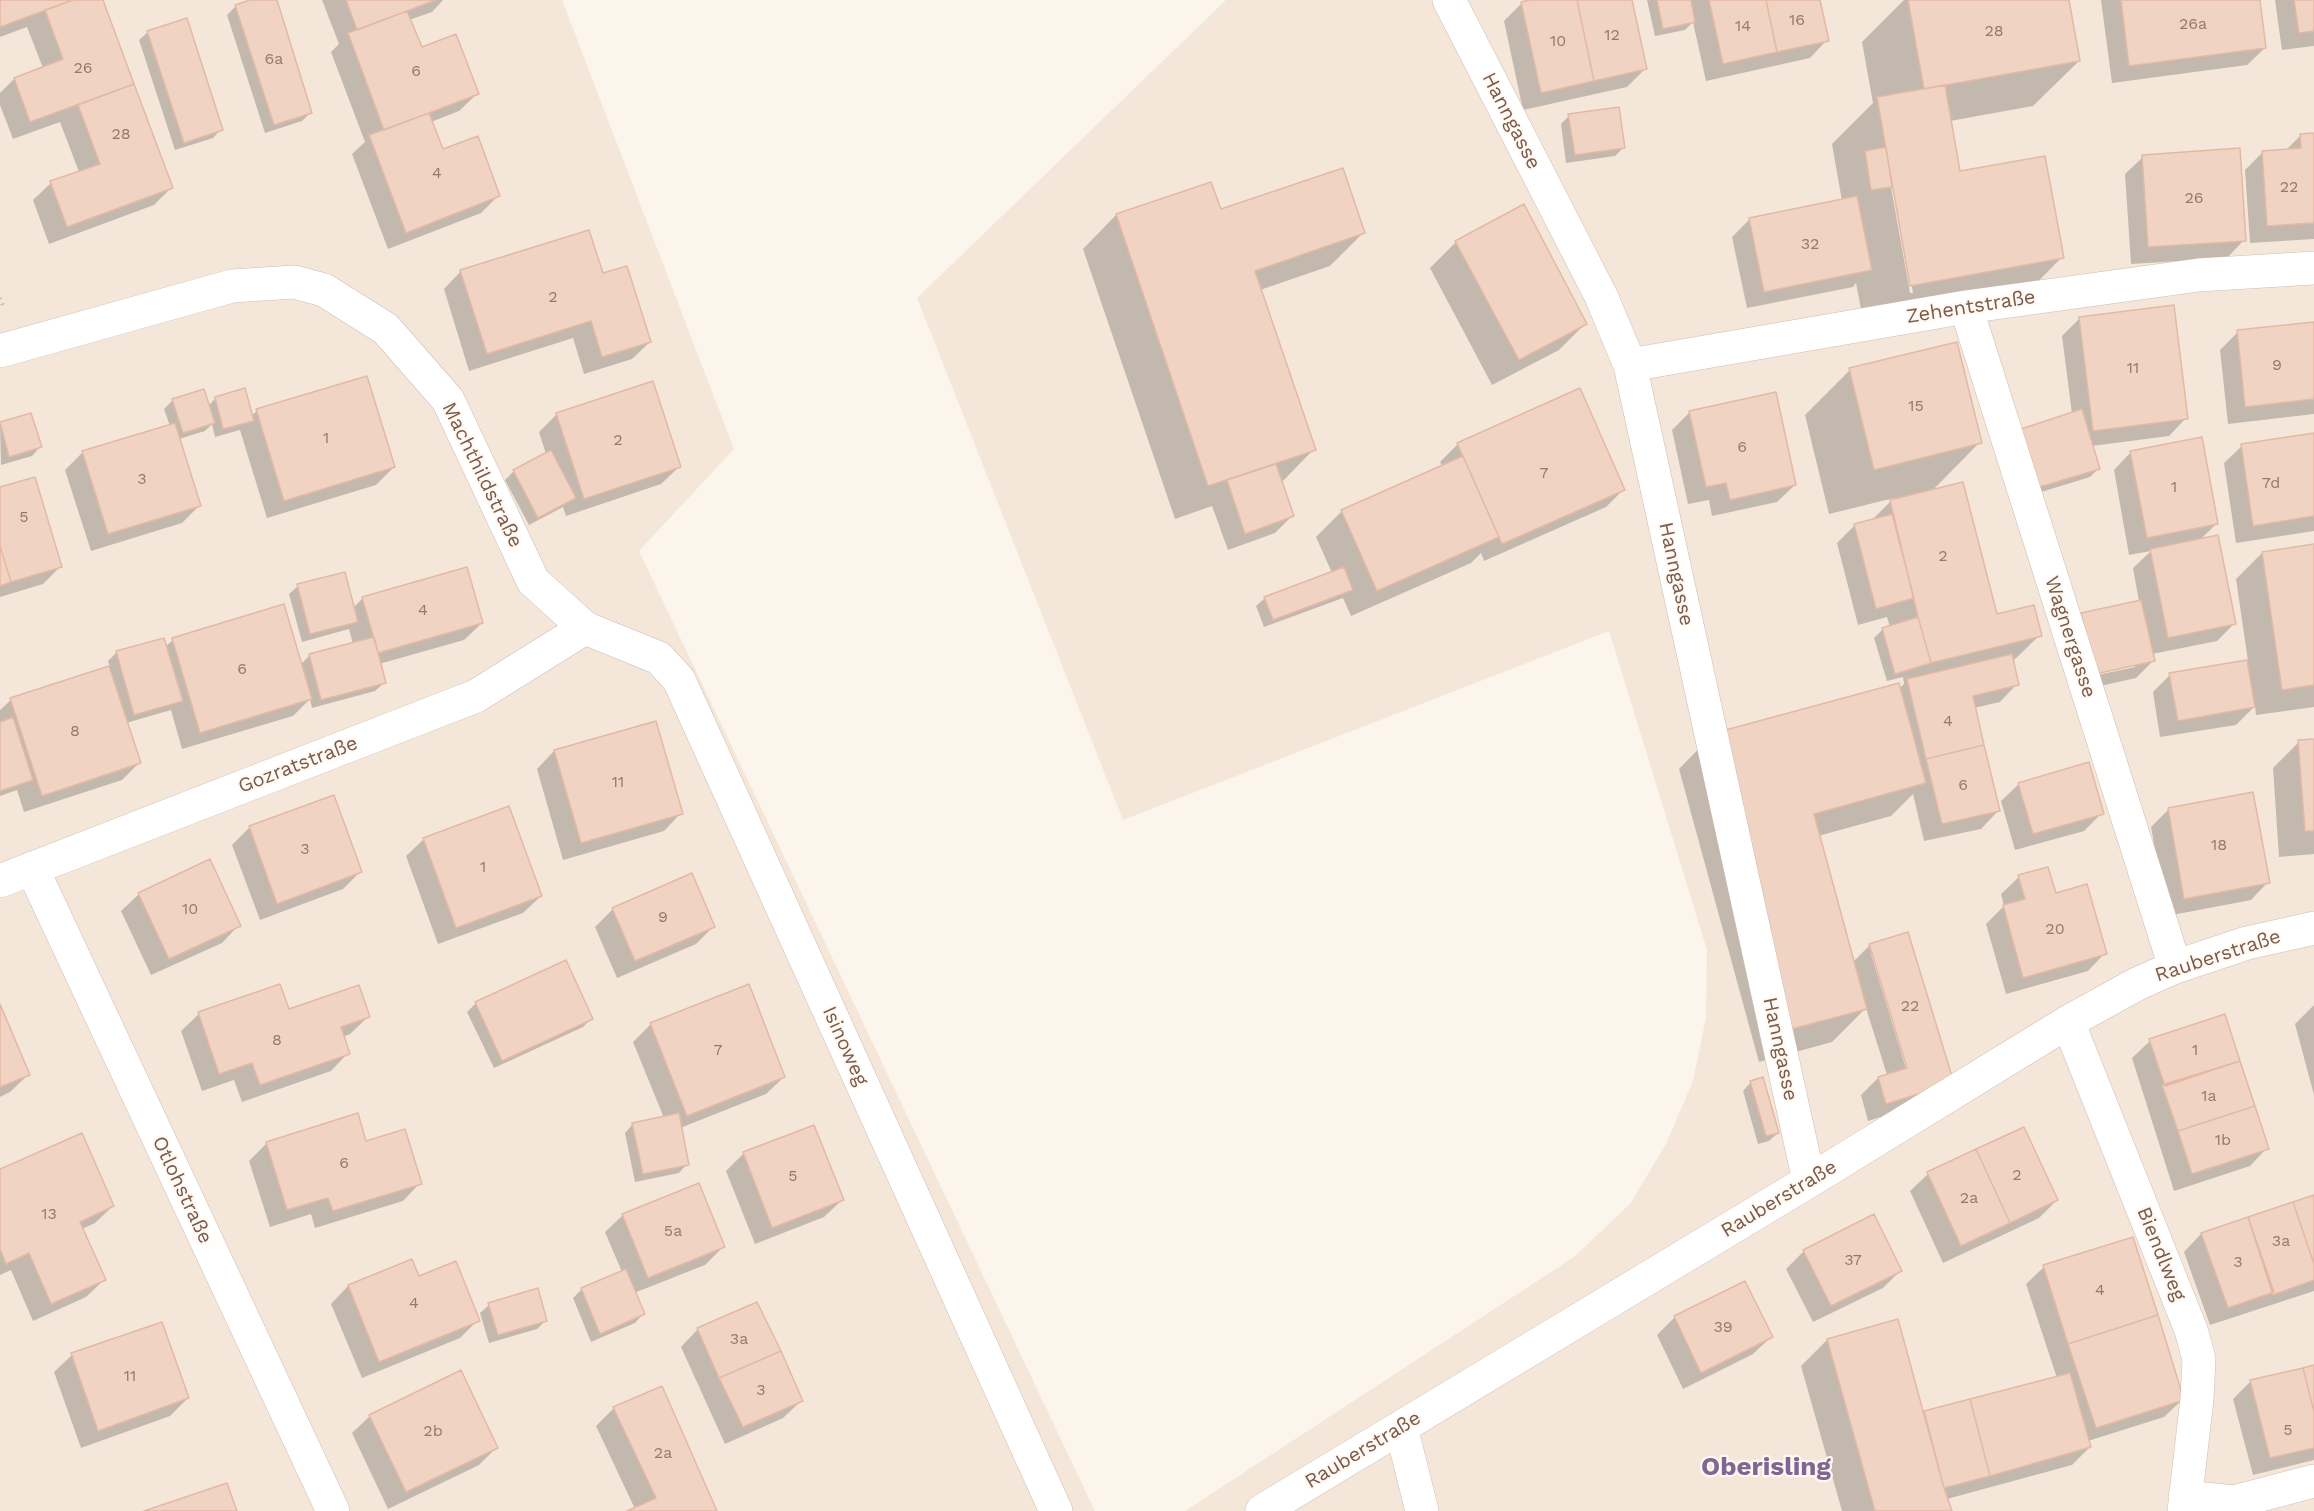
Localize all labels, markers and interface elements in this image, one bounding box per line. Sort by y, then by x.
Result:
house number: 16 [1789,10,1805,30]
house number: 26a [2179,14,2207,34]
house number: 14 [1735,16,1751,36]
house number: 28 [1984,21,2004,41]
house number: 12 [1604,25,1620,45]
house number: 10 [1550,31,1566,51]
house number: 6a [265,49,283,69]
house number: 26 [73,58,93,78]
house number: 6 [411,61,421,81]
street label: Hanngasse [1476,69,1546,173]
house number: 28 [111,124,131,144]
house number: 4 [432,163,442,183]
house number: 22 [2280,177,2298,197]
house number: 26 [2184,188,2204,208]
house number: 32 [1801,234,1819,254]
street label: Zehentstraße [1905,285,2037,329]
house number: 2 [548,287,558,307]
house number: 9 [2272,355,2282,375]
house number: 11 [2127,358,2139,378]
house number: 15 [1908,396,1924,416]
street label: Machthildstraße [436,399,528,551]
house number: 1 [323,428,329,448]
house number: 2 [613,430,623,450]
house number: 6 [1737,437,1747,457]
house number: 7 [1540,463,1548,483]
house number: 3 [137,469,147,489]
house number: 7d [2262,473,2280,493]
house number: 1 [2171,477,2177,497]
house number: 5 [19,507,29,527]
street label: Hanngasse [1653,520,1699,628]
house number: 2 [1938,546,1948,566]
street label: Wagnergasse [2039,573,2101,701]
house number: 4 [418,600,428,620]
house number: 6 [237,659,247,679]
house number: 4 [1943,711,1953,731]
house number: 8 [70,721,80,741]
street label: Gozratstraße [235,731,361,799]
house number: 11 [612,772,624,792]
house number: 6 [1958,775,1968,795]
house number: 18 [2211,835,2227,855]
house number: 3 [300,839,310,859]
house number: 1 [480,857,486,877]
house number: 10 [182,899,198,919]
house number: 9 [658,907,668,927]
house number: 20 [2045,919,2065,939]
street label: Rauberstraße [2152,924,2284,988]
street label: Hanngasse [1757,995,1803,1103]
house number: 22 [1901,996,1919,1016]
street label: Isinoweg [817,1003,873,1089]
house number: 8 [272,1030,282,1050]
house number: 7 [714,1040,722,1060]
house number: 1 [2192,1040,2198,1060]
house number: 1a [2201,1086,2217,1106]
house number: 1b [2215,1130,2231,1150]
street label: Otlohstraße [147,1132,217,1248]
house number: 6 [339,1153,349,1173]
street label: Rauberstraße [1717,1155,1841,1243]
house number: 2 [2012,1165,2022,1185]
house number: 5 [788,1166,798,1186]
house number: 2a [1960,1188,1978,1208]
house number: 13 [41,1204,57,1224]
street label: Biendlweg [2131,1204,2191,1304]
house number: 5a [664,1221,682,1241]
house number: 3a [2272,1231,2290,1251]
house number: 37 [1844,1250,1862,1270]
house number: 3 [2233,1252,2243,1272]
house number: 4 [2095,1280,2105,1300]
house number: 4 [409,1293,419,1313]
house number: 39 [1713,1317,1733,1337]
house number: 3a [730,1329,748,1349]
house number: 11 [124,1366,136,1386]
house number: 3 [756,1380,766,1400]
street label: Rauberstraße [1301,1406,1425,1494]
house number: 5 [2283,1420,2293,1440]
house number: 2b [423,1421,443,1441]
house number: 2a [654,1443,672,1463]
district label: Oberisling [1701,1451,1831,1483]

